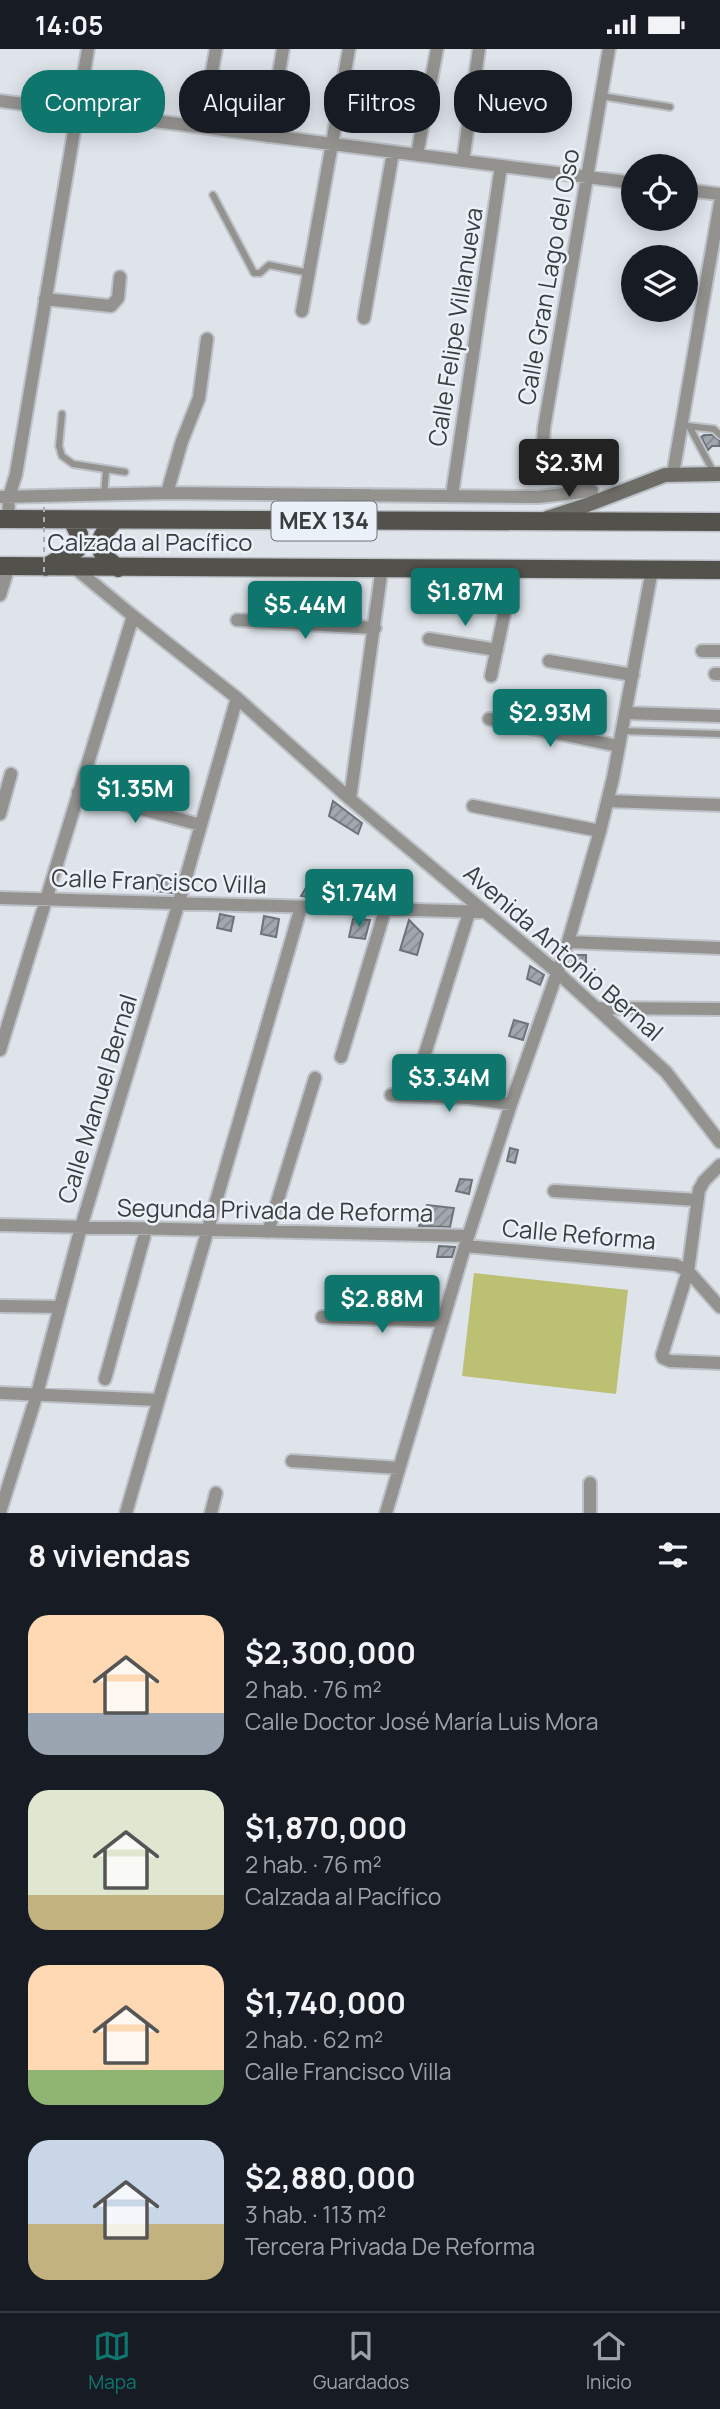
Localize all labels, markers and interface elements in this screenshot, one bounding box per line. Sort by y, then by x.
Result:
text: 14:05 [35,7,103,43]
chip: Comprar [21,70,165,133]
chip: Alquilar [179,70,310,133]
chip: Filtros [324,70,440,133]
chip: Nuevo [454,70,572,133]
street label: Calle Gran Lago del Oso [509,146,586,407]
map controls [621,154,698,322]
button: locate [621,154,698,231]
street label: Calle Felipe Villanueva [419,205,490,449]
button: layers [621,245,698,322]
pin: $2.3M [520,440,618,499]
text: $2.3M [535,446,603,478]
road number: MEX 134 [272,501,376,541]
street label: Calzada al Pacífico [48,525,252,558]
pin: $1.87M [408,569,522,628]
text: $1.87M [427,575,503,607]
pin: $5.44M [248,581,362,641]
text: $5.44M [264,588,346,620]
pin: $2.93M [493,689,607,749]
text: $2.93M [509,696,591,728]
pin: $1.35M [78,765,192,825]
text: $1.35M [96,772,174,804]
street label: Avenida Antonio Bernal [457,856,671,1048]
street label: Calle Francisco Villa [51,860,267,901]
pin: $1.74M [302,869,416,929]
text: $1.74M [321,876,397,908]
street label: Calle Manuel Bernal [49,990,144,1207]
pin: $3.34M [392,1055,506,1114]
text: $3.34M [408,1061,490,1093]
street label: Segunda Privada de Reforma [117,1190,434,1229]
street label: Calle Reforma [501,1210,657,1257]
pin: $2.88M [325,1275,439,1335]
text: $2.88M [341,1282,423,1314]
text: 8 viviendas [28,1535,191,1576]
icon: filters [654,1536,692,1574]
text: $2,300,000 [245,1632,416,1673]
icon: home [84,1643,168,1727]
text: 2 hab. · 76 m² [245,1673,382,1705]
text: Calle Doctor José María Luis Mora [245,1705,598,1737]
text: $1,870,000 [245,1807,407,1848]
icon: home [84,1818,168,1902]
text: 2 hab. · 76 m² [245,1848,382,1880]
text: Calzada al Pacífico [245,1880,441,1912]
text: $1,740,000 [245,1982,406,2023]
icon: home [84,1993,168,2077]
text: 2 hab. · 62 m² [245,2023,383,2055]
text: Calle Francisco Villa [245,2055,452,2087]
text: $2,880,000 [245,2157,416,2198]
icon: home [84,2168,168,2252]
text: 3 hab. · 113 m² [245,2198,386,2230]
text: Tercera Privada De Reforma [245,2230,535,2262]
tab: Mapa [88,2327,137,2395]
tab: Guardados [313,2327,409,2395]
tab: Inicio [586,2327,632,2395]

